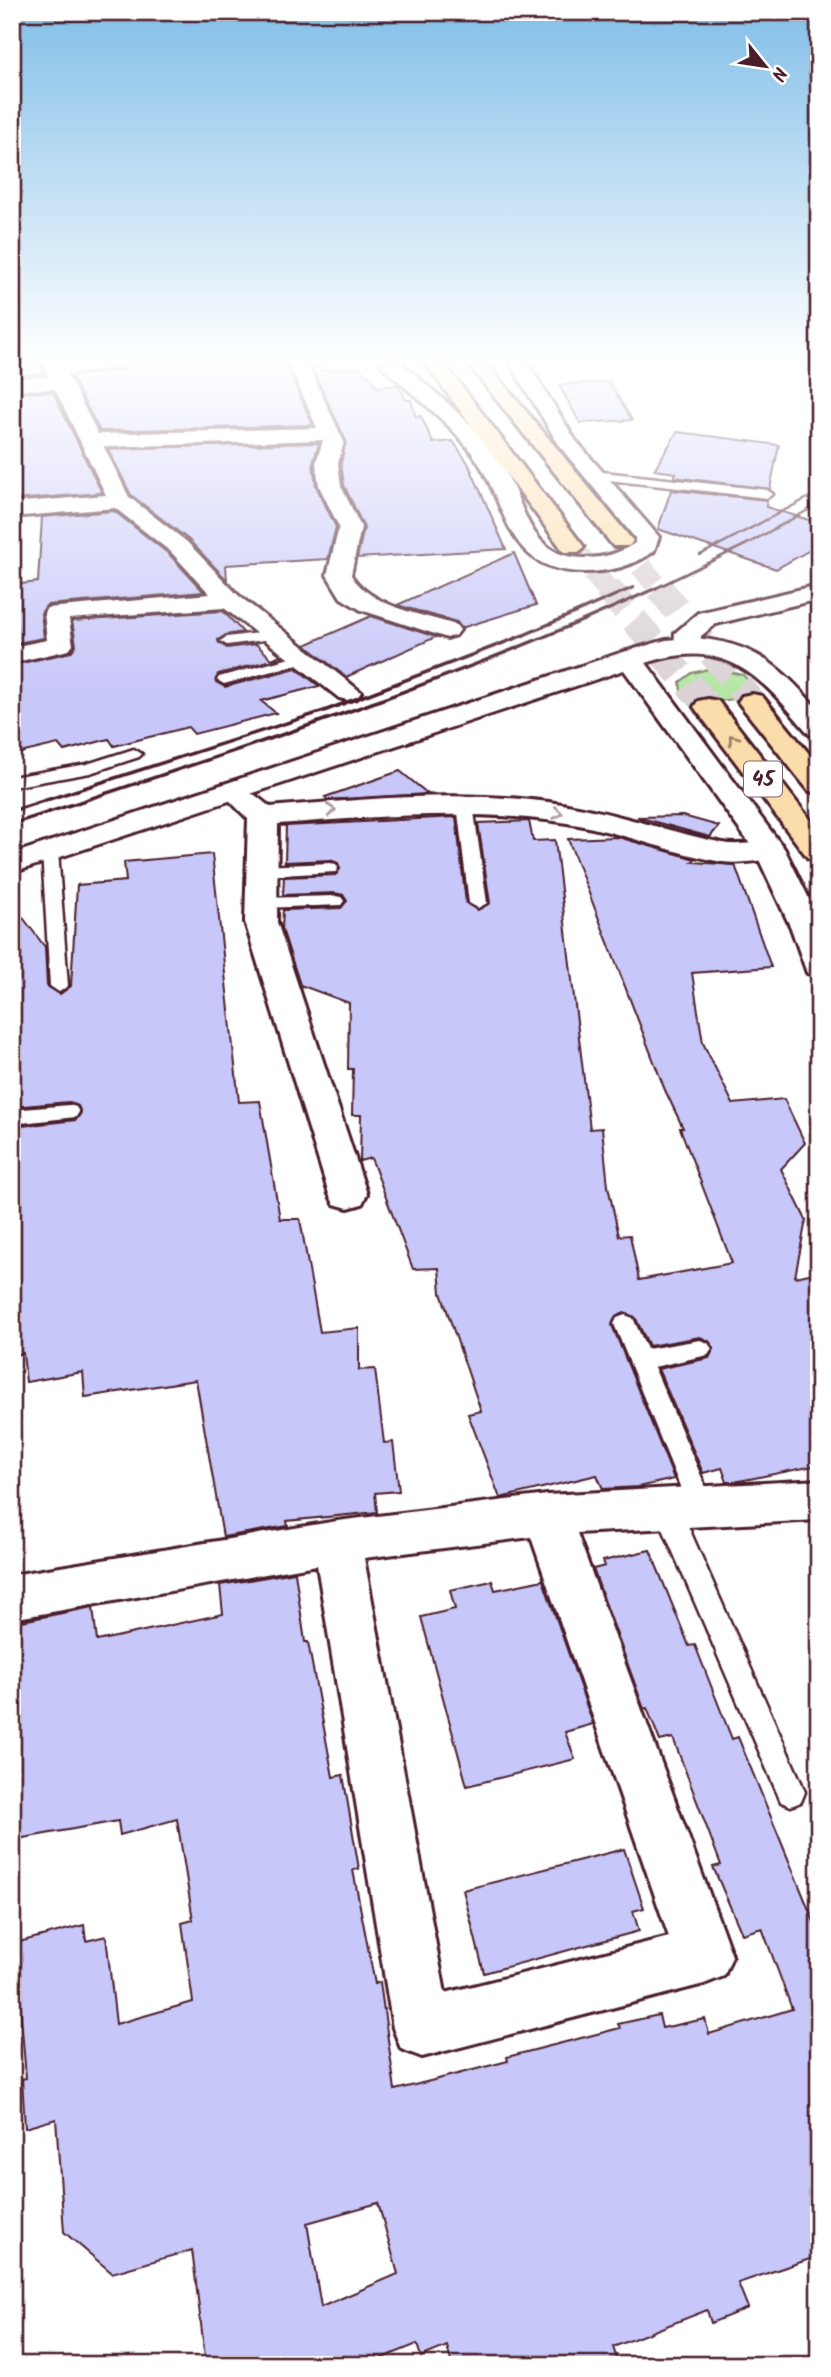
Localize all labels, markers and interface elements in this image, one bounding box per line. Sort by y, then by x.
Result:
north arrow [730,32,800,102]
text: N [762,61,794,86]
one-way arrow [728,734,741,747]
road number: 45 [744,762,782,796]
one-way arrow [326,803,337,818]
one-way arrow [552,806,563,821]

